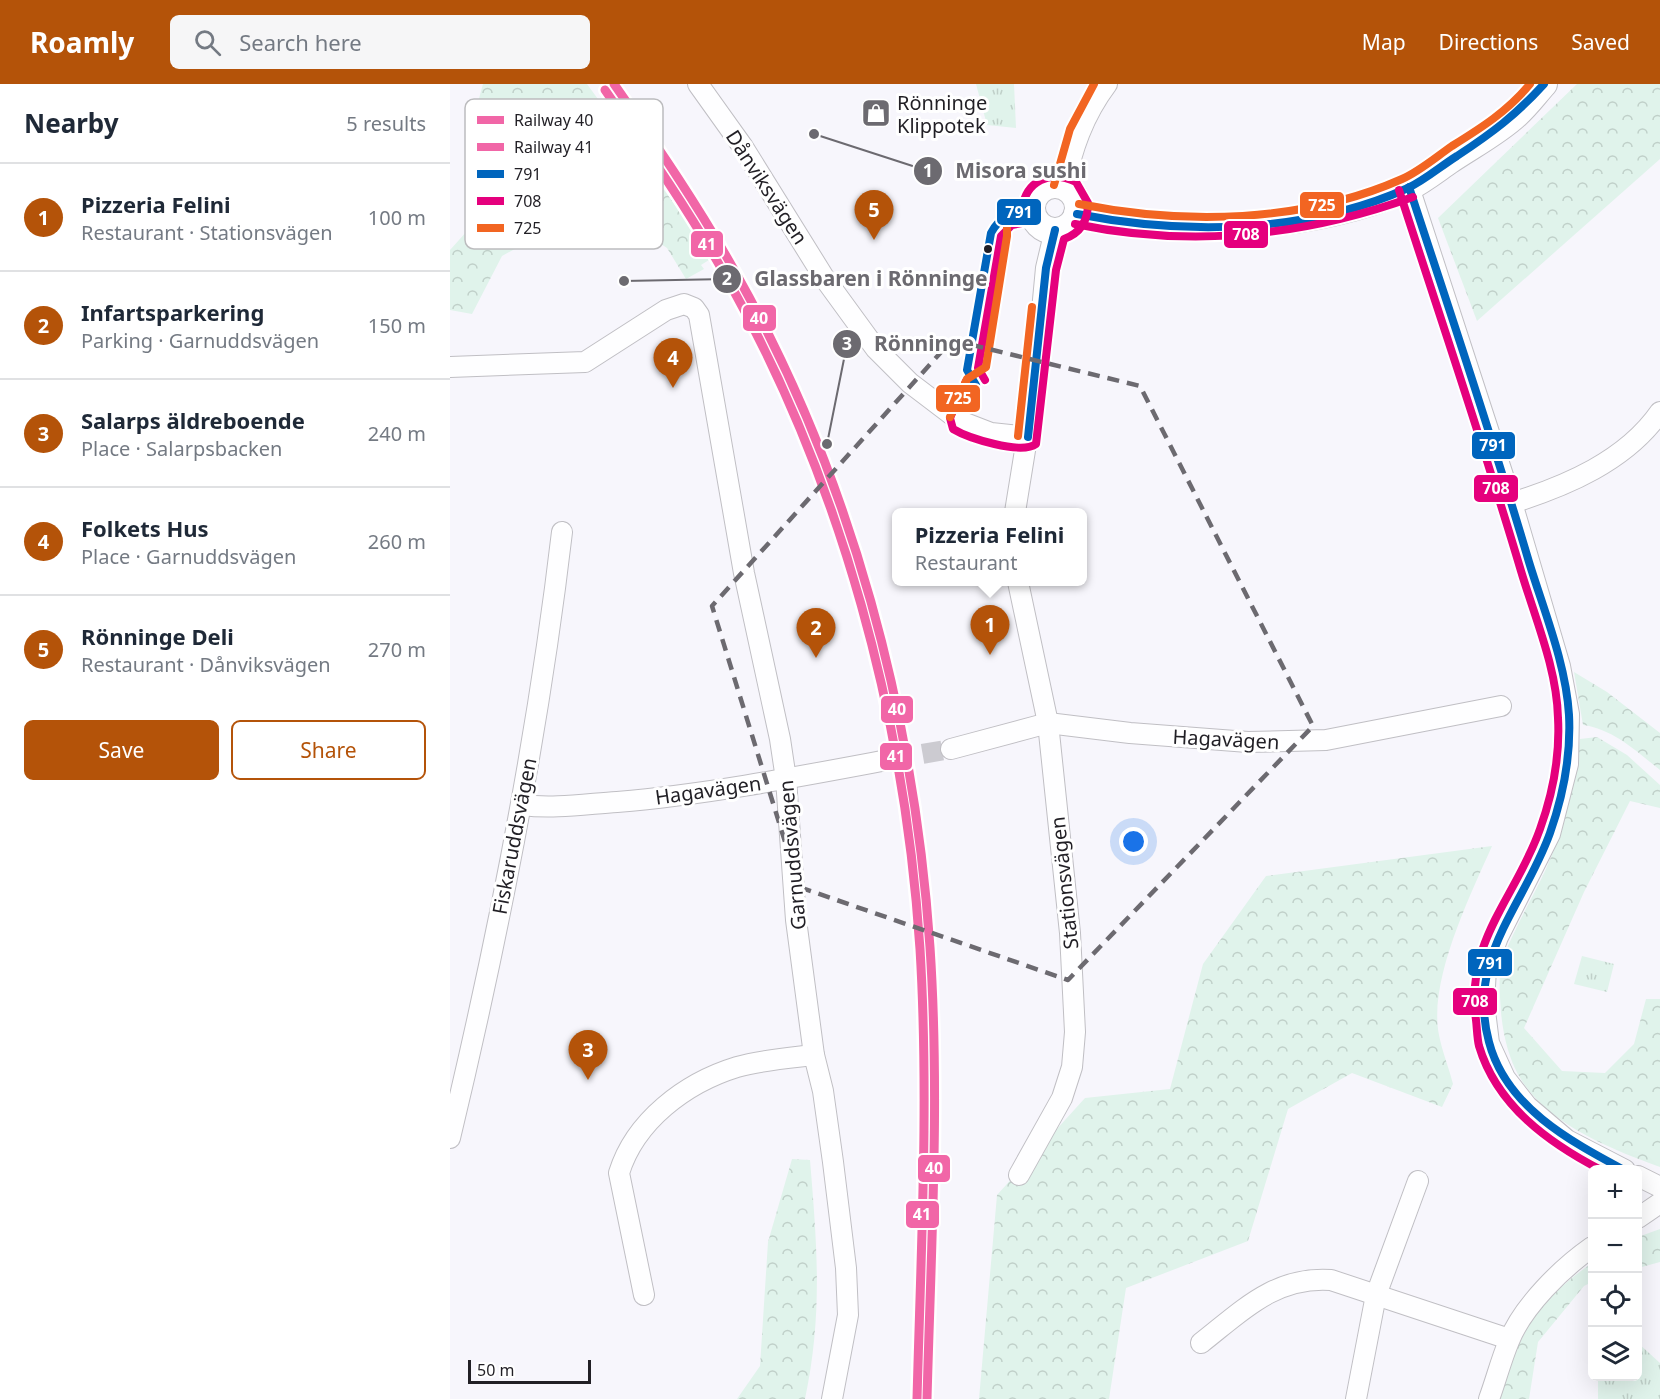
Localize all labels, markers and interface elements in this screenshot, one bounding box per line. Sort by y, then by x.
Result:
search box [170,15,590,69]
text: Roamly [30,23,134,61]
icon: search [191,26,224,59]
text: Search here [239,27,362,57]
text: Map [1362,28,1406,56]
text: Directions [1439,28,1538,56]
text: Saved [1571,28,1630,56]
place label: Rönninge Klippotek [897,89,987,139]
shop icon: Rönninge Klippotek [860,97,892,129]
legend [465,99,663,249]
text: Nearby [24,105,119,141]
text: Railway 40 [514,109,593,131]
text: 5 results [346,110,426,137]
street label: Dånviksvägen [720,125,814,249]
text: Railway 41 [514,136,593,158]
callout: Misora sushi [913,151,1099,190]
text: Misora sushi [955,156,1087,184]
text: 1 [923,158,933,182]
text: 791 [514,163,541,185]
text: Pizzeria Felini [81,189,231,219]
text: 708 [514,190,541,212]
pin: 5 [854,190,894,240]
line badge: 725 [1299,191,1345,219]
text: 725 [1308,194,1336,216]
line badge: 791 [996,198,1042,226]
text: 791 [1005,201,1033,223]
text: 1 [38,204,49,231]
text: 100 m [368,204,426,231]
text: 725 [514,217,541,239]
text: Restaurant · Stationsvägen [81,219,333,246]
line badge: 708 [1223,220,1269,249]
text: 708 [1232,223,1260,245]
line badge: 41 [690,230,724,258]
text: 41 [698,233,716,255]
unlabelled marker [982,243,994,255]
callout: Glassbaren i Rönninge [712,259,1000,298]
text: Glassbaren i Rönninge [754,264,988,292]
text: 2 [722,266,732,290]
text: Infartsparkering [81,297,264,327]
line badge: 40 [742,304,777,332]
text: 40 [750,307,768,329]
text: 2 [38,312,49,339]
text: 150 m [368,312,426,339]
callout: Rönninge [832,324,986,363]
text: Parking · Garnuddsvägen [81,327,319,354]
text: Rönninge [874,329,974,357]
text: 3 [842,331,852,355]
pin: 4 [654,338,692,388]
line badge: 725 [935,384,981,413]
text: 725 [944,387,972,409]
text: Salarps äldreboende [81,405,305,435]
text: 3 [38,420,49,447]
text: 240 m [368,420,426,447]
line badge: 791 [1471,431,1516,460]
text: 791 [1479,434,1507,456]
text: Place · Salarpsbacken [81,435,282,462]
line badge: 708 [1473,474,1519,503]
text: 708 [1482,477,1510,499]
popup [892,508,1087,586]
text: Folkets Hus [81,513,209,543]
text: Pizzeria Felini [915,519,1064,549]
text: 4 [38,528,49,555]
text: 260 m [368,528,426,555]
text: Place · Garnuddsvägen [81,543,296,570]
text: Restaurant [915,549,1017,576]
pin: 1 [970,606,1010,655]
pin: 2 [796,608,836,658]
text: Rönninge Deli [81,621,234,651]
text: 5 [38,636,49,663]
text: 270 m [368,636,426,663]
text: Restaurant · Dånviksvägen [81,651,331,678]
line badge: 40 [880,695,914,724]
text: 40 [888,698,906,720]
button: Save [24,720,219,780]
button: Share [231,720,426,780]
street label: Hagavägen [1172,723,1280,755]
line badge: 41 [879,742,913,771]
text: 41 [887,745,905,767]
street label: Fiskaruddsvägen [486,755,542,917]
street label: Hagavägen [653,769,763,811]
street label: Garnuddsvägen [772,779,812,931]
street label: Stationsvägen [1044,815,1084,951]
your location [1119,827,1148,856]
line badge: 791 [1467,948,1513,977]
text: 791 [1476,952,1504,974]
line badge: 708 [1452,987,1498,1016]
text: 708 [1461,990,1489,1012]
pin: 3 [568,1030,608,1080]
line badge: 40 [917,1154,951,1183]
text: 40 [925,1157,943,1179]
map controls [1588,1165,1642,1381]
button: + [1588,1165,1642,1219]
line badge: 41 [905,1200,940,1229]
text: 41 [913,1203,931,1225]
button: − [1588,1219,1642,1273]
button: locate [1588,1273,1642,1327]
button: layers [1588,1327,1642,1381]
scale bar [468,1357,591,1384]
text: 50 m [477,1359,514,1381]

